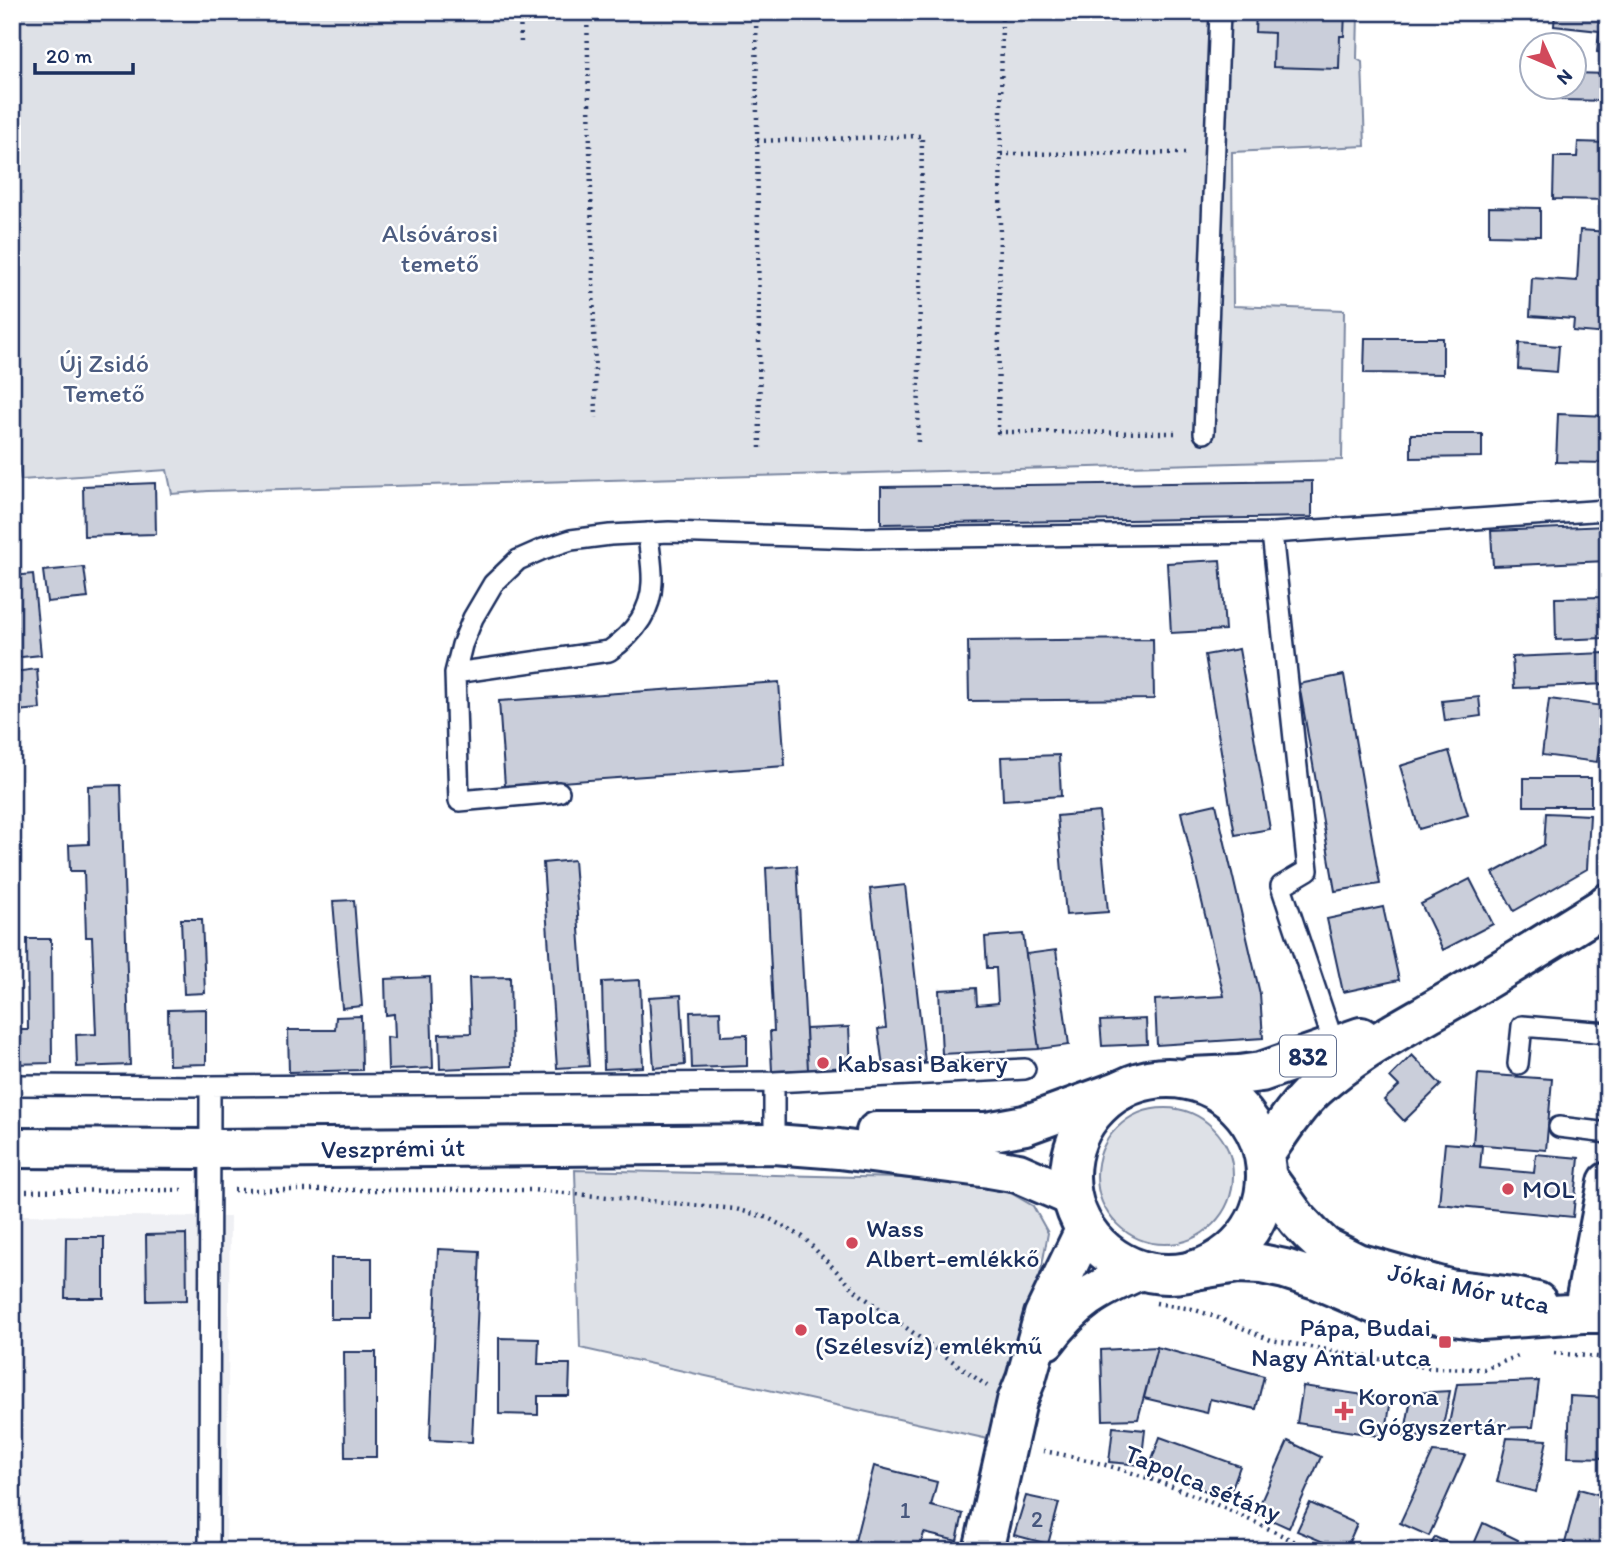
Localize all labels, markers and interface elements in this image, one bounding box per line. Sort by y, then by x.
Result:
scale bar [35,32,133,76]
north arrow [1518,32,1588,102]
text: 20 m [46,43,93,68]
text: N [1552,65,1578,90]
park label: Alsóvárosi temető [382,217,498,279]
park label: Új Zsidó Temető [59,347,149,409]
road number: 832 [1280,1036,1336,1076]
place label: Kabsasi Bakery [837,1047,1007,1079]
marker: Kabsasi Bakery [815,1055,831,1071]
street label: Veszprémi út [321,1131,466,1165]
place label: MOL [1522,1173,1574,1205]
marker: MOL [1500,1181,1516,1197]
place label: Wass Albert-emlékkő [866,1212,1040,1274]
marker: Wass Albert-emlékkő [844,1235,860,1251]
street label: Jókai Mór utca [1385,1255,1553,1321]
place label: Tapolca (Szélesvíz) emlékmű [815,1299,1042,1361]
place label: Pápa, Budai Nagy Antal utca [1251,1311,1431,1373]
marker: Tapolca (Szélesvíz) emlékmű [793,1322,809,1338]
marker: Pápa, Budai Nagy Antal utca [1437,1334,1453,1350]
place label: Korona Gyógyszertár [1358,1380,1506,1442]
marker: Korona Gyógyszertár [1336,1403,1352,1419]
street label: Tapolca sétány [1120,1437,1286,1529]
house number: 1 [900,1496,911,1524]
house number: 2 [1031,1505,1043,1533]

